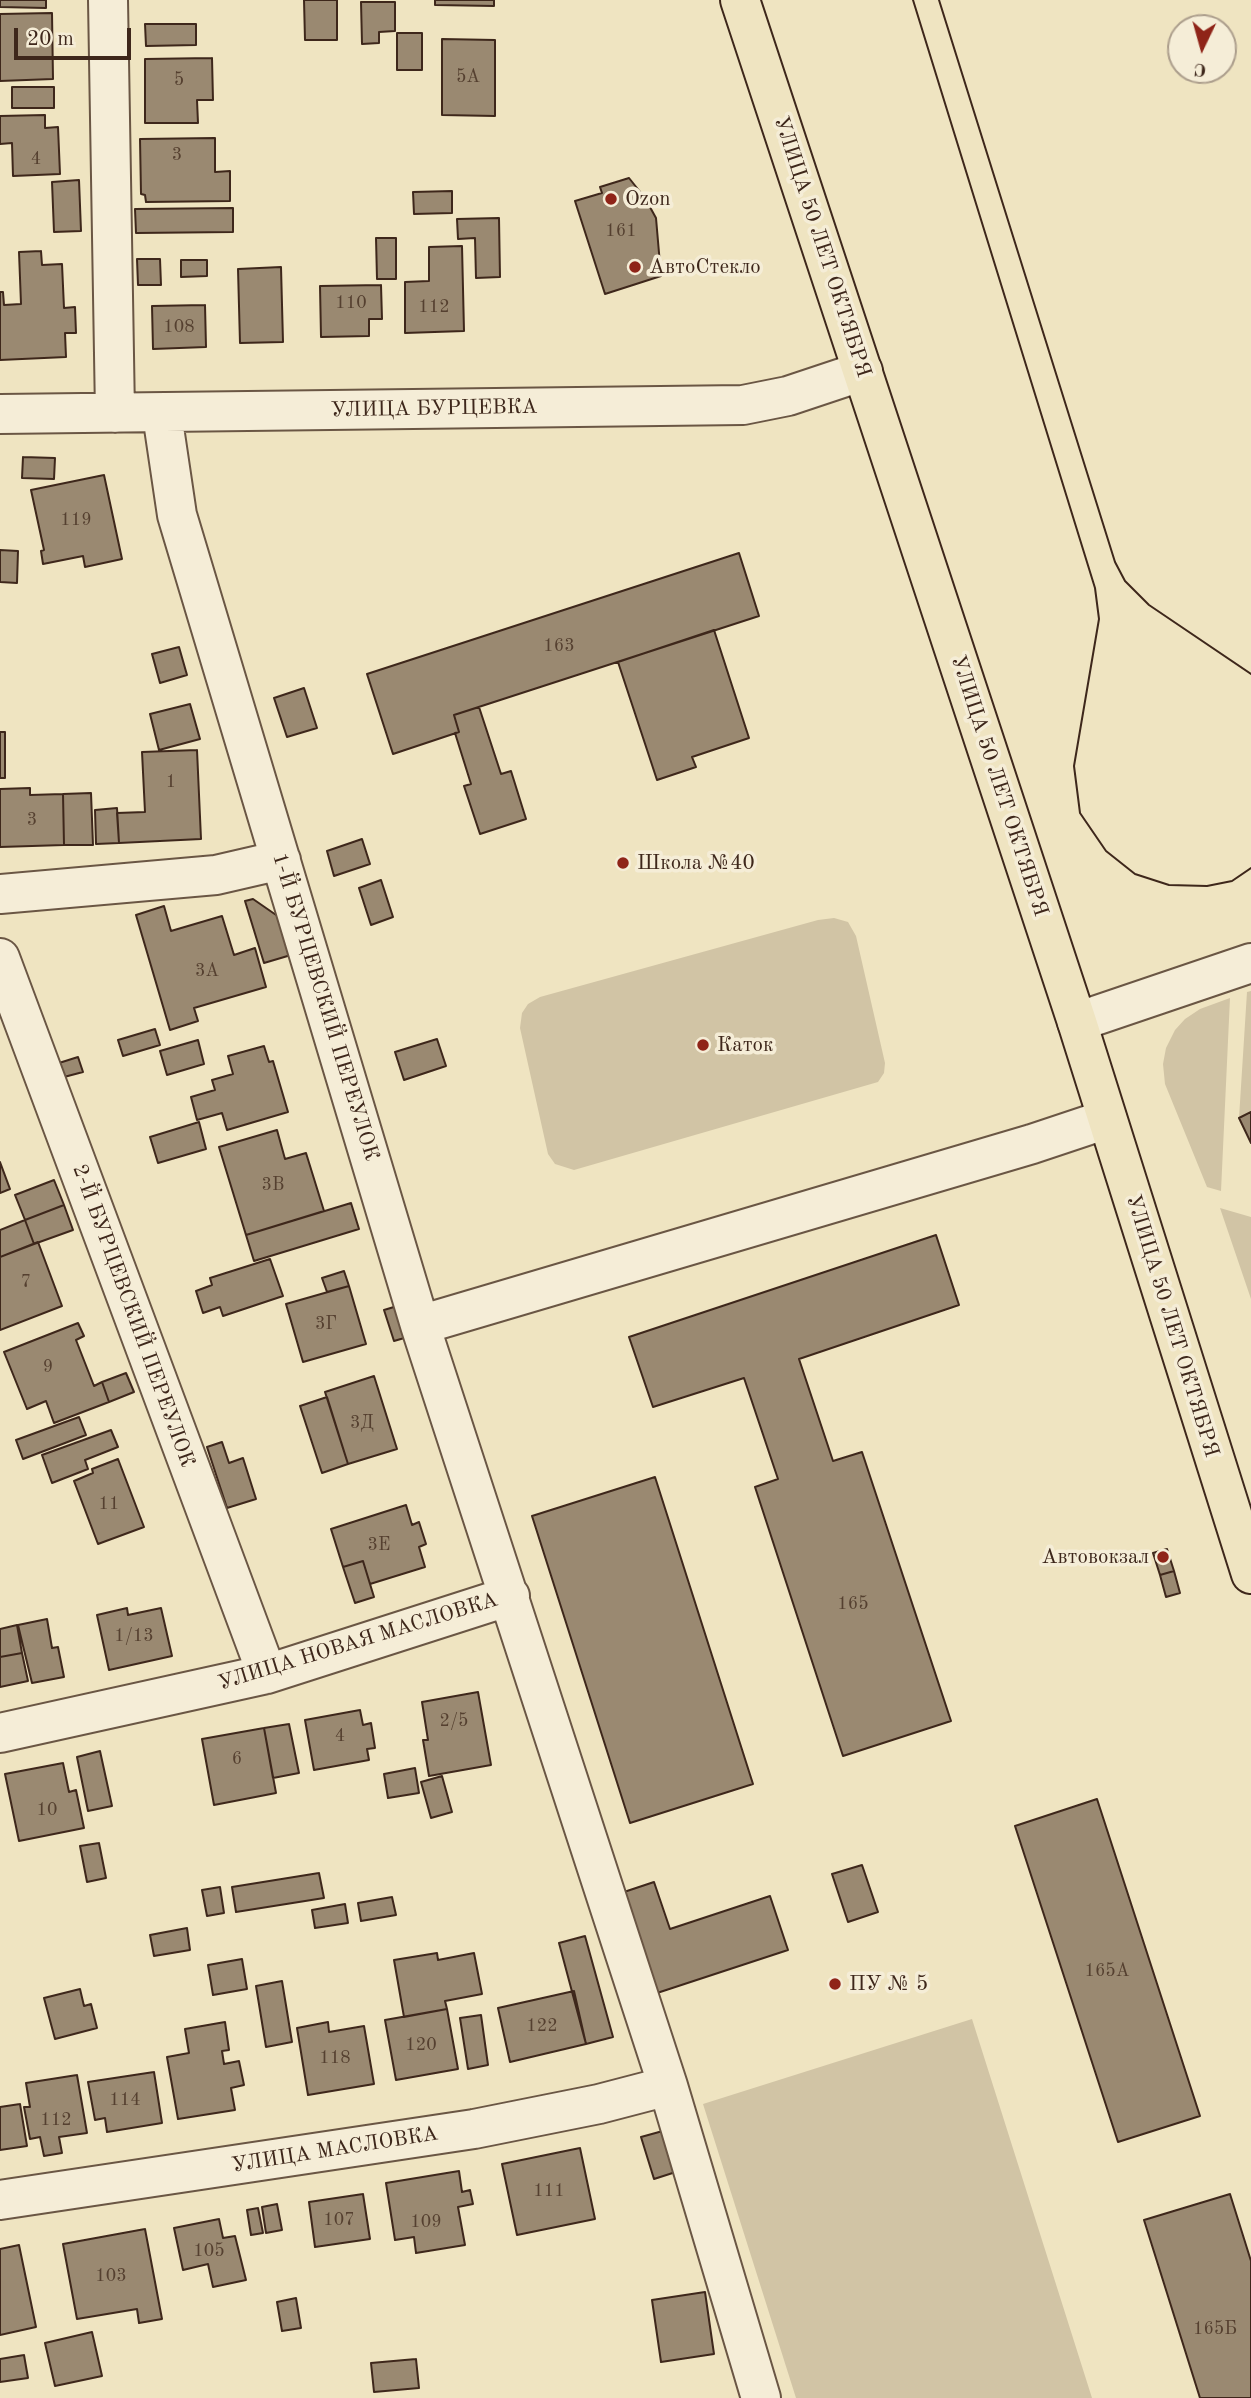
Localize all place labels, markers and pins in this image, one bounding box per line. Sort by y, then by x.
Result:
place label: Ozon [625,186,671,212]
marker: Ozon [603,191,619,207]
place label: АвтоСтекло [649,254,761,280]
marker: АвтоСтекло [627,259,643,275]
place label: Школа №40 [637,850,755,876]
marker: Школа №40 [615,855,631,871]
place label: Каток [717,1032,774,1058]
marker: Каток [695,1037,711,1053]
place label: Автовокзал [1041,1544,1149,1570]
marker: Автовокзал [1155,1549,1171,1565]
place label: ПУ № 5 [849,1971,928,1997]
marker: ПУ № 5 [827,1976,843,1992]

